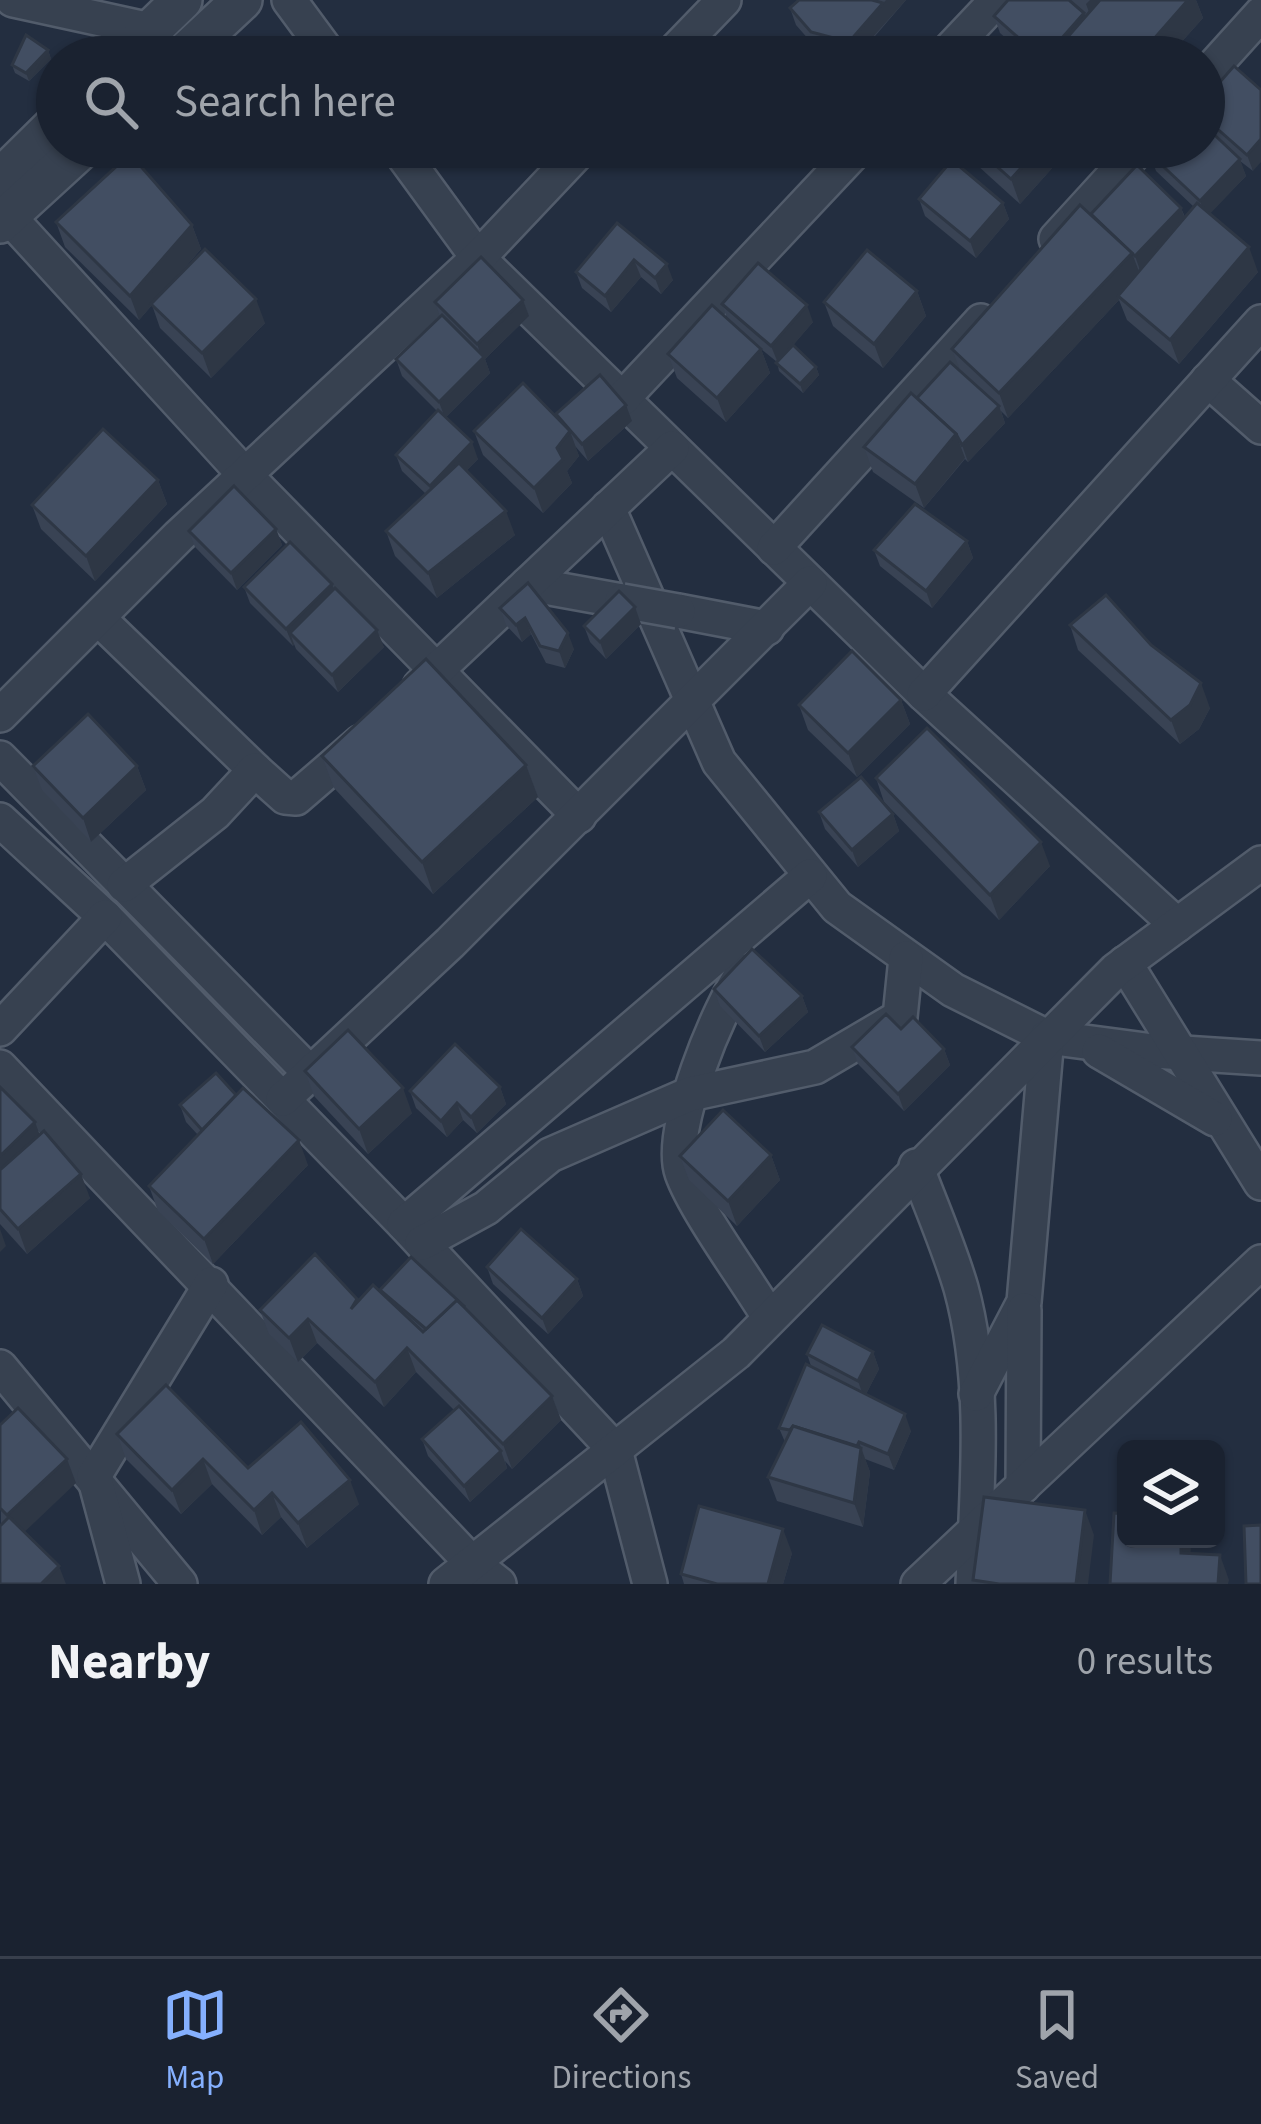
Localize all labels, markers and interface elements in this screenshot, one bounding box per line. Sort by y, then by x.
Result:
search box [36,36,1225,168]
icon: search [78,69,144,135]
text: Search here [174,70,396,134]
map controls [1117,1440,1225,1548]
button: layers [1117,1440,1225,1548]
text: Nearby [48,1626,210,1698]
text: 0 results [1077,1634,1213,1690]
tab: Map [162,1982,228,2101]
tab: Directions [552,1982,691,2101]
tab: Saved [1015,1982,1099,2101]

